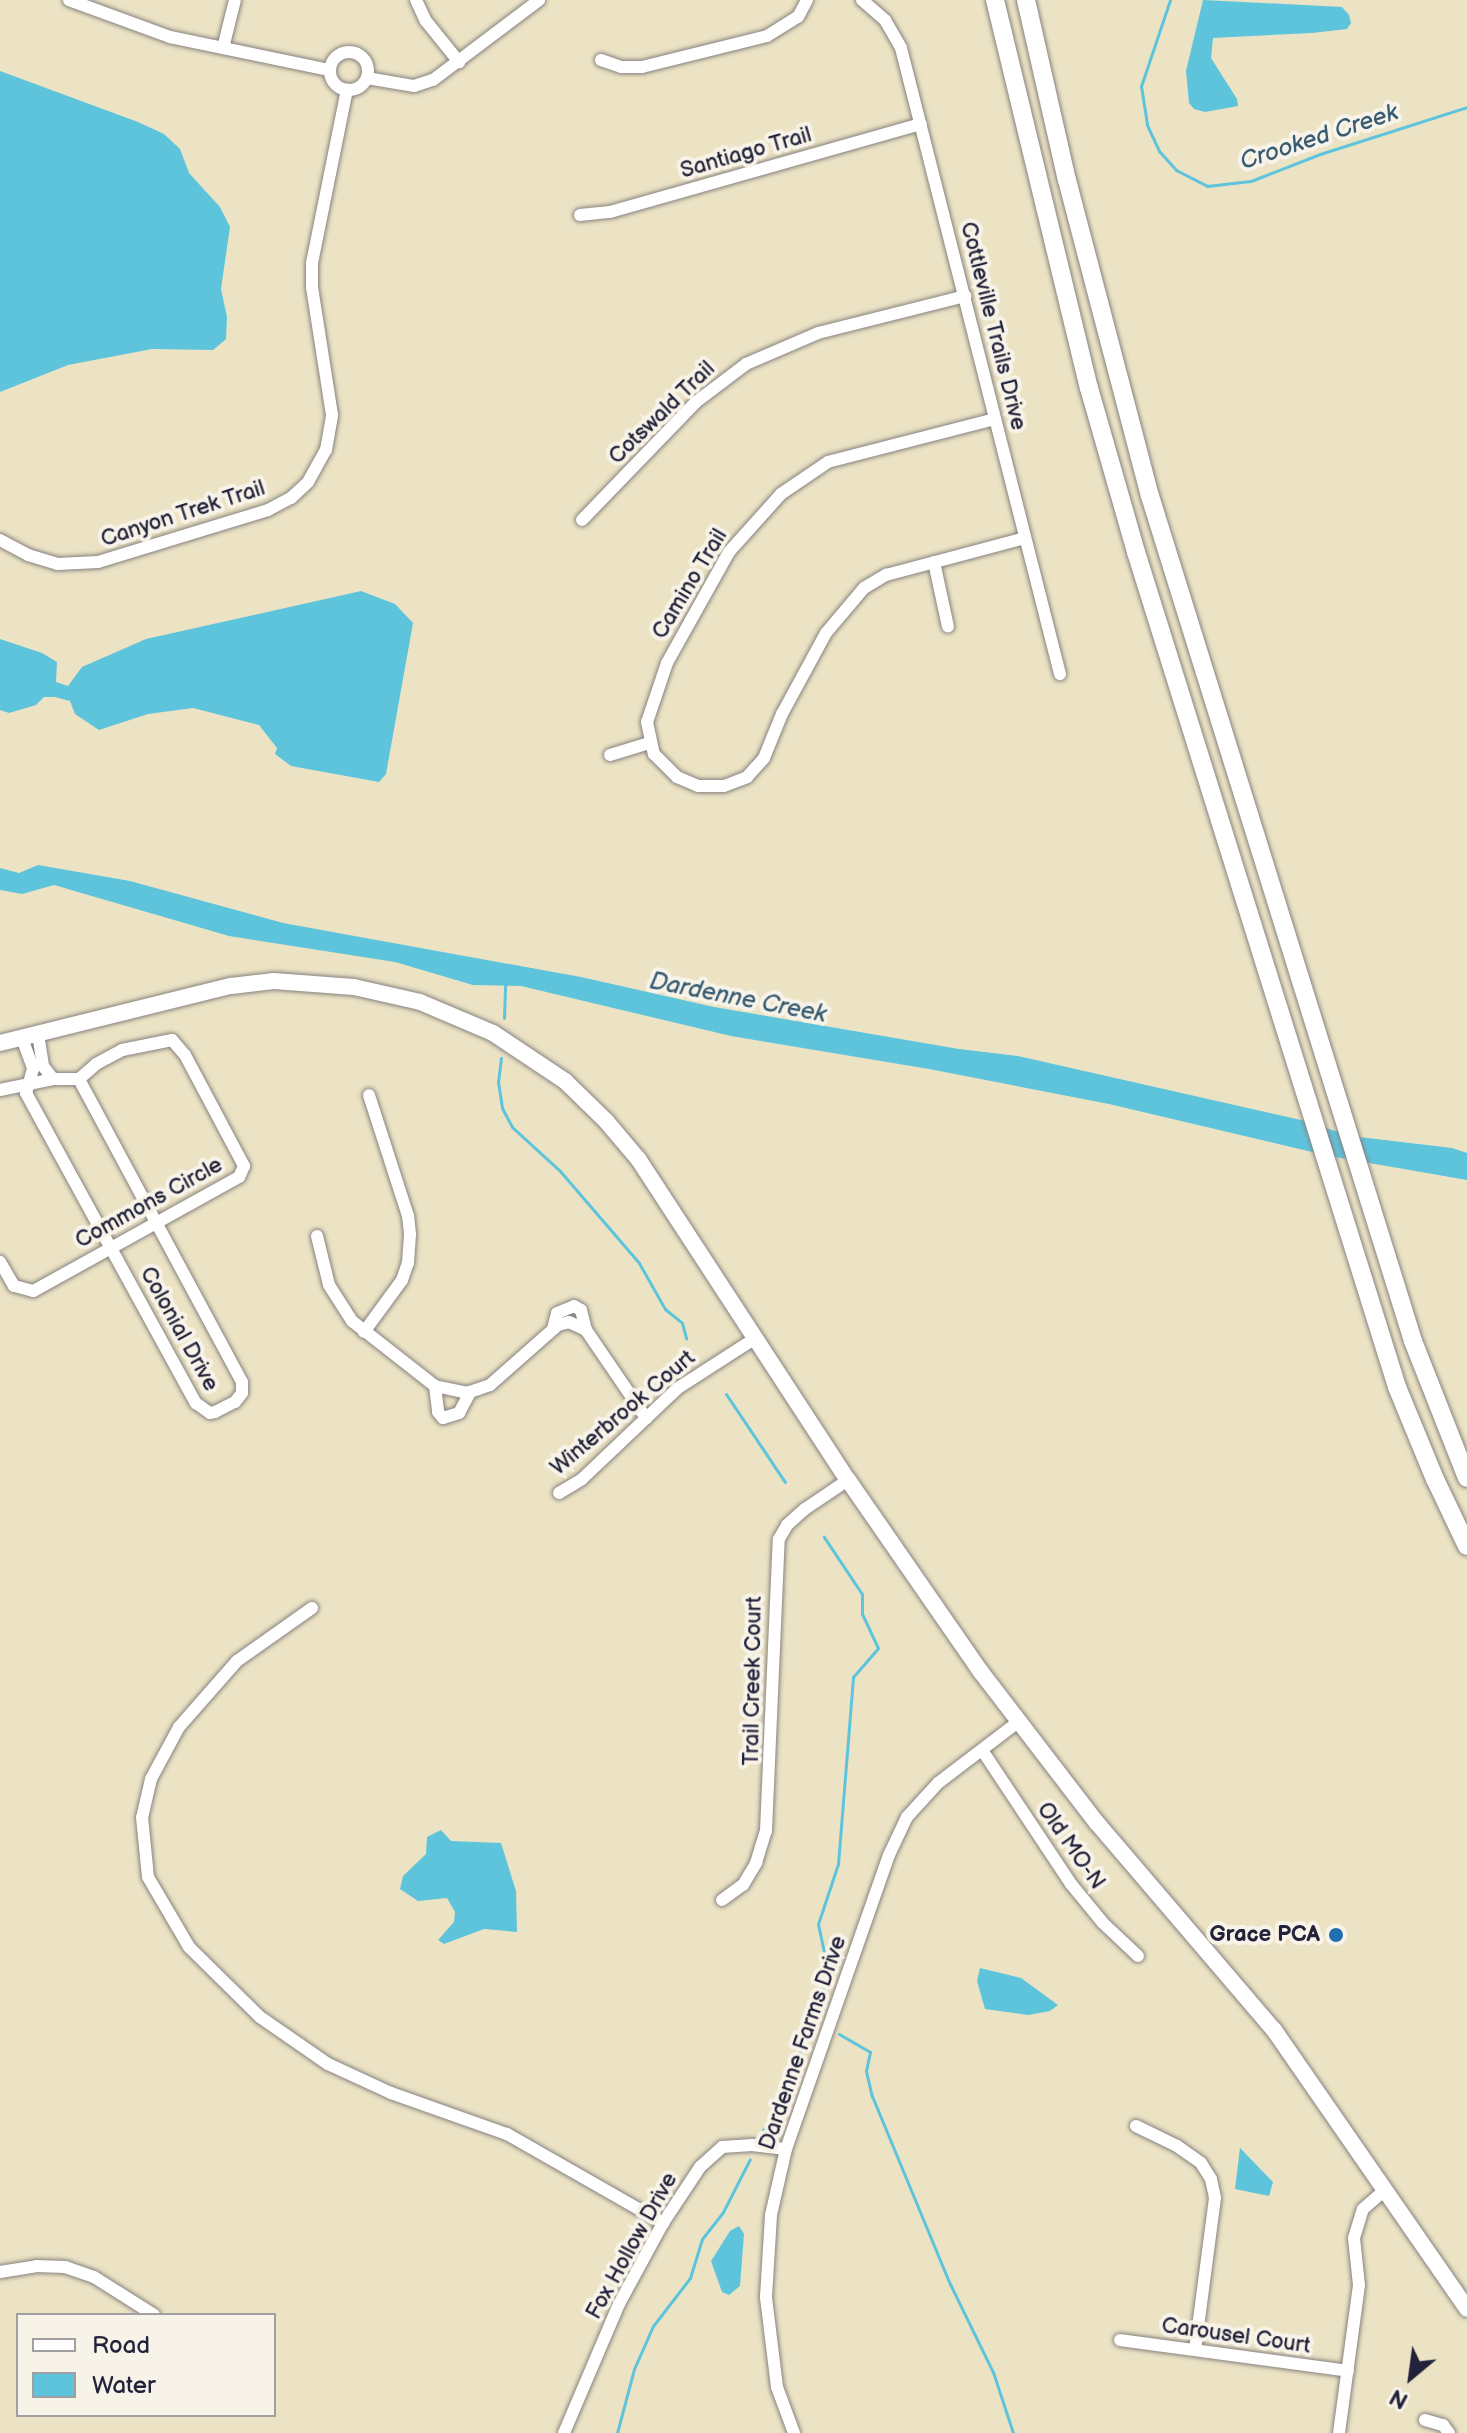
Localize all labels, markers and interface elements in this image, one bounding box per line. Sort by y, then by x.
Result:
water label: Crooked Creek [1236,98,1402,176]
street label: Santiago Trail [677,122,815,184]
street label: Cottleville Trails Drive [954,219,1032,433]
street label: Cotswald Trail [603,356,721,470]
street label: Canyon Trek Trail [97,475,269,553]
street label: Camino Trail [647,524,733,644]
water label: Dardenne Creek [647,967,829,1029]
street label: Commons Circle [71,1152,227,1254]
street label: Colonial Drive [134,1262,224,1396]
street label: Winterbrook Court [545,1345,701,1481]
street label: Trail Creek Court [738,1596,768,1766]
street label: Old MO-N [1031,1797,1111,1895]
place label: Grace PCA [1209,1922,1320,1948]
marker: Grace PCA [1327,1926,1345,1944]
street label: Dardenne Farms Drive [754,1932,852,2154]
street label: Fox Hollow Drive [581,2168,683,2324]
street label: Carousel Court [1160,2312,1312,2360]
legend [16,2313,276,2417]
text: Road [92,2331,150,2360]
north arrow [1371,2337,1451,2417]
text: Water [92,2371,156,2400]
text: N [1385,2383,1413,2414]

